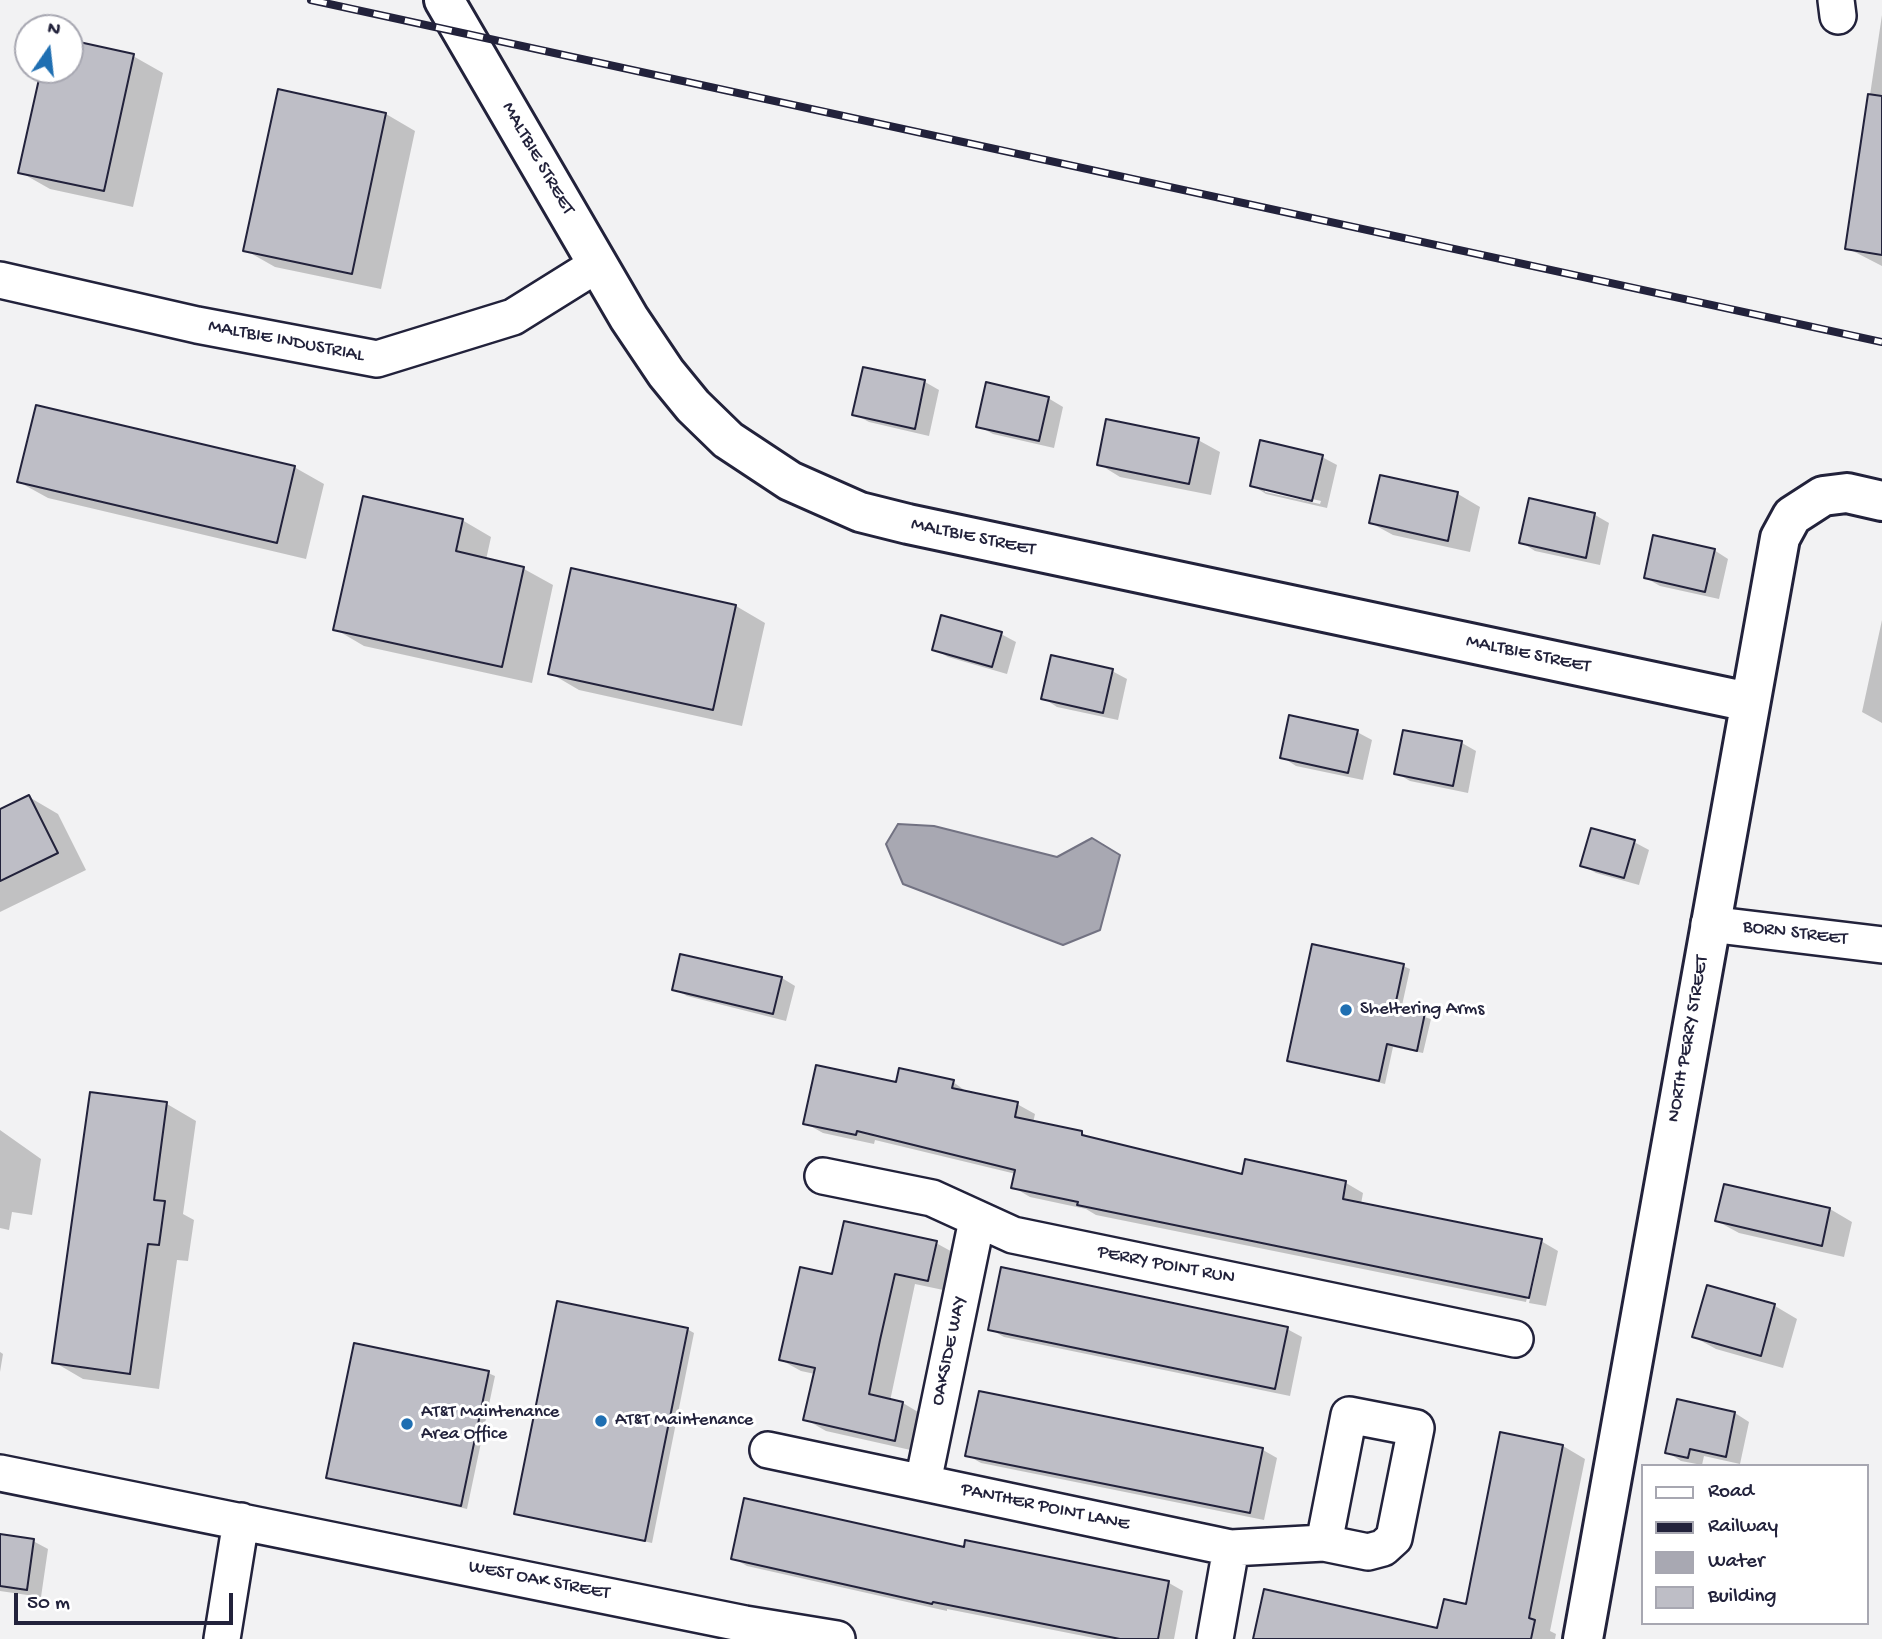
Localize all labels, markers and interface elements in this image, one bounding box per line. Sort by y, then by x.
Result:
north arrow [14,14,84,84]
text: N [45,17,63,43]
street label: MALTBIE STREET [496,99,578,219]
street label: MALTBIE INDUSTRIAL [206,316,366,368]
street label: MALTBIE STREET [909,514,1037,562]
street label: MALTBIE STREET [1464,631,1592,679]
street label: BORN STREET [1741,916,1849,952]
street label: NORTH PERRY STREET [1663,954,1715,1124]
place label: Sheltering Arms [1360,999,1484,1021]
marker: Sheltering Arms [1338,1002,1354,1018]
street label: PERRY POINT RUN [1095,1241,1237,1291]
street label: OAKSIDE WAY [927,1294,973,1408]
place label: AT&T Maintenance Area Office [421,1402,559,1446]
place label: AT&T Maintenance [615,1410,753,1432]
marker: AT&T Maintenance [593,1413,609,1429]
marker: AT&T Maintenance Area Office [399,1416,415,1432]
legend [1640,1464,1868,1625]
street label: PANTHER POINT LANE [959,1479,1131,1537]
text: Road [1708,1480,1754,1505]
text: Railway [1708,1515,1778,1540]
text: Water [1708,1550,1764,1575]
street label: WEST OAK STREET [466,1556,612,1606]
scale bar [18,1580,236,1624]
text: Building [1708,1585,1777,1610]
text: 50 m [27,1592,70,1617]

